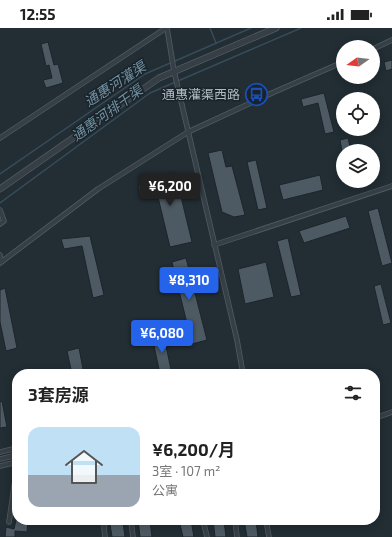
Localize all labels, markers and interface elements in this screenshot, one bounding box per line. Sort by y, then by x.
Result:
text: 12:55 [20,5,56,23]
north arrow [336,40,380,84]
map controls [336,40,380,188]
water label: 通惠河灌渠 [81,56,150,110]
water label: 通惠河排干渠 [68,80,147,144]
bus stop icon: 通惠灌渠西路 [243,81,269,107]
place label: 通惠灌渠西路 [162,86,240,102]
button: locate [336,92,380,136]
button: layers [336,144,380,188]
pin: ¥6,200 [137,173,203,207]
text: ¥6,200 [148,178,192,194]
pin: ¥8,310 [156,267,222,301]
text: ¥8,310 [168,272,210,288]
pin: ¥6,080 [129,320,195,354]
text: ¥6,080 [140,325,184,341]
icon: filters [342,382,364,404]
text: 3套房源 [28,384,89,404]
text: ¥6,200/月 [152,439,235,459]
icon: home [60,443,108,491]
text: 3室 · 107 m² [152,463,220,479]
text: 公寓 [152,482,178,498]

